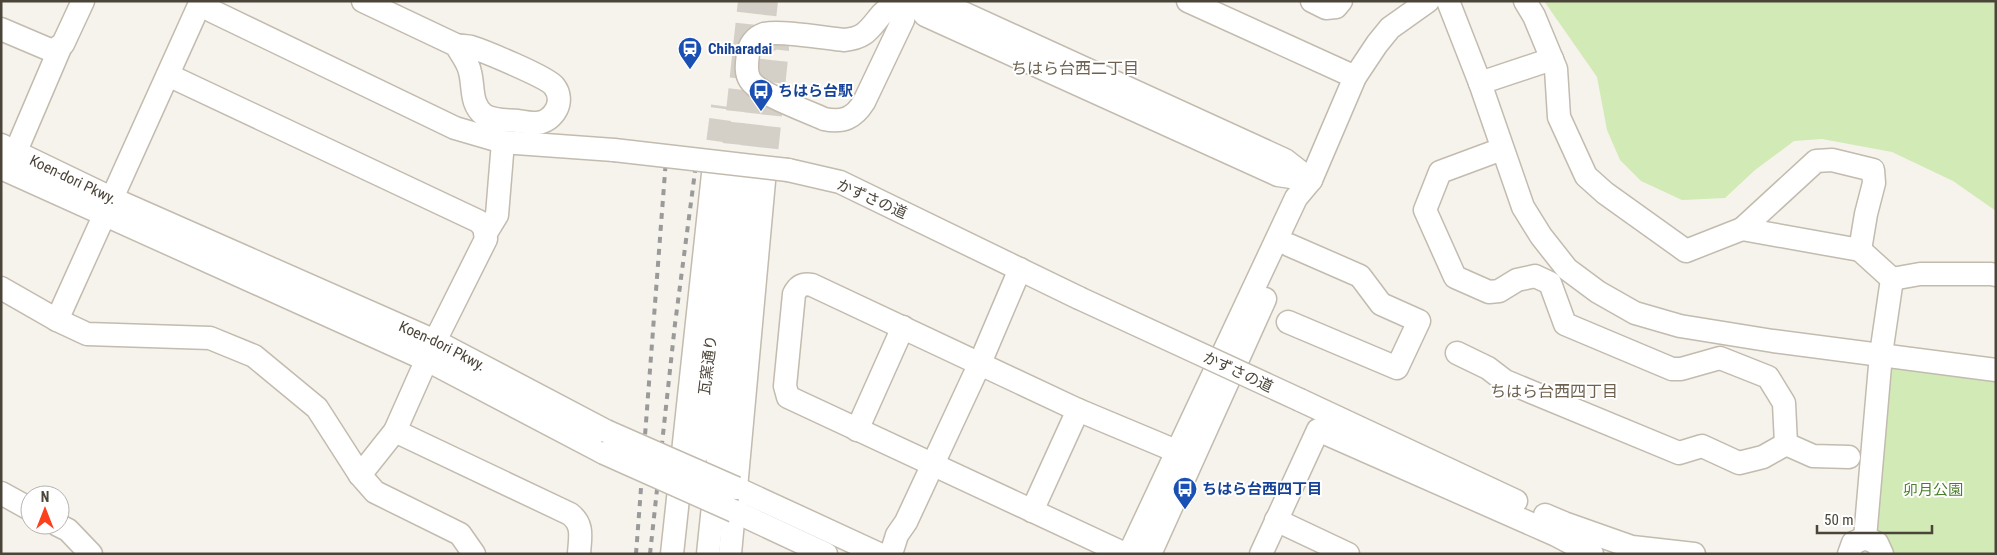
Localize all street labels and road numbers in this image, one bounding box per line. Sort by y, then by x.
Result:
street label: Koen-dori Pkwy. [27,151,119,208]
street label: かずさの道 [834,176,910,222]
street label: Koen-dori Pkwy. [396,317,489,375]
street label: 瓦窯通り [695,334,721,396]
street label: かずさの道 [1200,348,1276,396]

